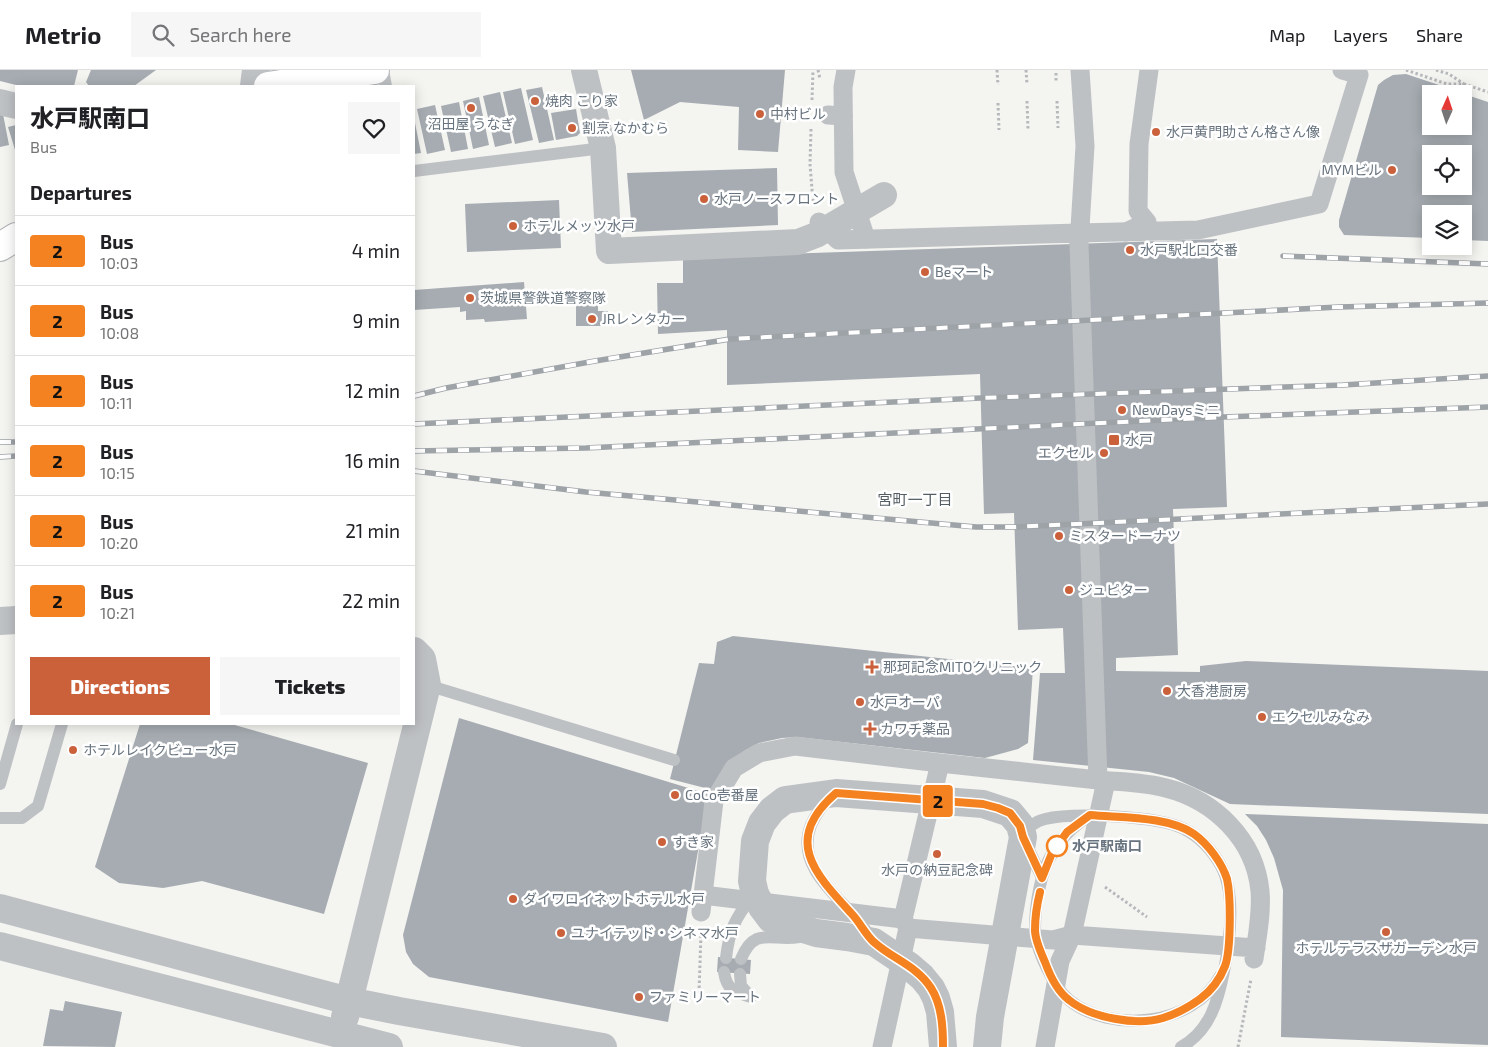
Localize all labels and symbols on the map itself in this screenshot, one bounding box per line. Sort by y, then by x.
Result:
north arrow [1422,85,1472,135]
place label: 焼肉 こり家 [545,92,618,109]
marker: 焼肉 こり家 [529,95,541,107]
marker: 沼田屋 うなぎ [465,102,477,114]
place label: 中村ビル [770,105,826,122]
marker: 中村ビル [754,108,766,120]
place label: 沼田屋 うなぎ [427,115,515,132]
place label: 割烹 なかむら [582,119,669,136]
marker: 割烹 なかむら [566,122,578,134]
place label: 水戸黄門助さん格さん像 [1166,123,1320,140]
marker: 水戸黄門助さん格さん像 [1150,126,1162,138]
place label: MYMビル [1322,161,1382,178]
marker: MYMビル [1386,164,1398,176]
place label: 水戸ノースフロント [714,190,839,207]
marker: 水戸ノースフロント [698,193,710,205]
place label: ホテルメッツ水戸 [523,217,635,234]
marker: ホテルメッツ水戸 [507,220,519,232]
place label: 水戸駅北口交番 [1140,241,1238,258]
marker: 水戸駅北口交番 [1124,244,1136,256]
place label: Beマート [935,263,993,280]
marker: Beマート [919,266,931,278]
place label: 茨城県警鉄道警察隊 [480,289,606,306]
marker: 茨城県警鉄道警察隊 [464,292,476,304]
place label: JRレンタカー [602,310,685,327]
marker: JRレンタカー [586,313,598,325]
place label: NewDaysミニ [1132,401,1220,418]
marker: NewDaysミニ [1116,404,1128,416]
place label: 水戸 [1125,431,1153,448]
marker: 水戸 [1107,433,1121,447]
place label: エクセル [1038,444,1094,461]
marker: エクセル [1098,447,1110,459]
district label: 宮町一丁目 [877,490,953,508]
place label: ミスタードーナツ [1069,527,1181,544]
marker: ミスタードーナツ [1053,530,1065,542]
place label: ジュピター [1079,581,1148,598]
marker: ジュピター [1063,584,1075,596]
place label: 那珂記念MITOクリニック [883,658,1042,675]
marker: 那珂記念MITOクリニック [865,660,879,674]
place label: 大香港厨房 [1177,682,1247,699]
marker: 大香港厨房 [1161,685,1173,697]
place label: 水戸オーパ [870,693,940,710]
marker: 水戸オーパ [854,696,866,708]
place label: エクセルみなみ [1272,708,1370,725]
marker: エクセルみなみ [1256,711,1268,723]
place label: カワチ薬品 [880,720,950,737]
marker: カワチ薬品 [864,723,876,735]
place label: ホテルレイクビュー水戸 [83,741,237,758]
marker: ホテルレイクビュー水戸 [67,744,79,756]
line badge: 2 [922,785,954,817]
place label: CoCo壱番屋 [685,786,759,803]
marker: CoCo壱番屋 [669,789,681,801]
place label: すき家 [672,833,714,850]
marker: 水戸駅南口 [1046,835,1068,857]
marker: すき家 [656,836,668,848]
place label: 水戸駅南口 [1072,837,1142,854]
marker: 水戸の納豆記念碑 [931,848,943,860]
place label: 水戸の納豆記念碑 [881,861,993,878]
place label: ダイワロイネットホテル水戸 [523,890,705,907]
marker: ダイワロイネットホテル水戸 [507,893,519,905]
place label: ユナイテッド・シネマ水戸 [571,924,739,941]
marker: ホテルテラスザガーデン水戸 [1380,926,1392,938]
marker: ユナイテッド・シネマ水戸 [555,927,567,939]
place label: ホテルテラスザガーデン水戸 [1295,939,1477,956]
place label: ファミリーマート [649,988,761,1005]
marker: ファミリーマート [633,991,645,1003]

